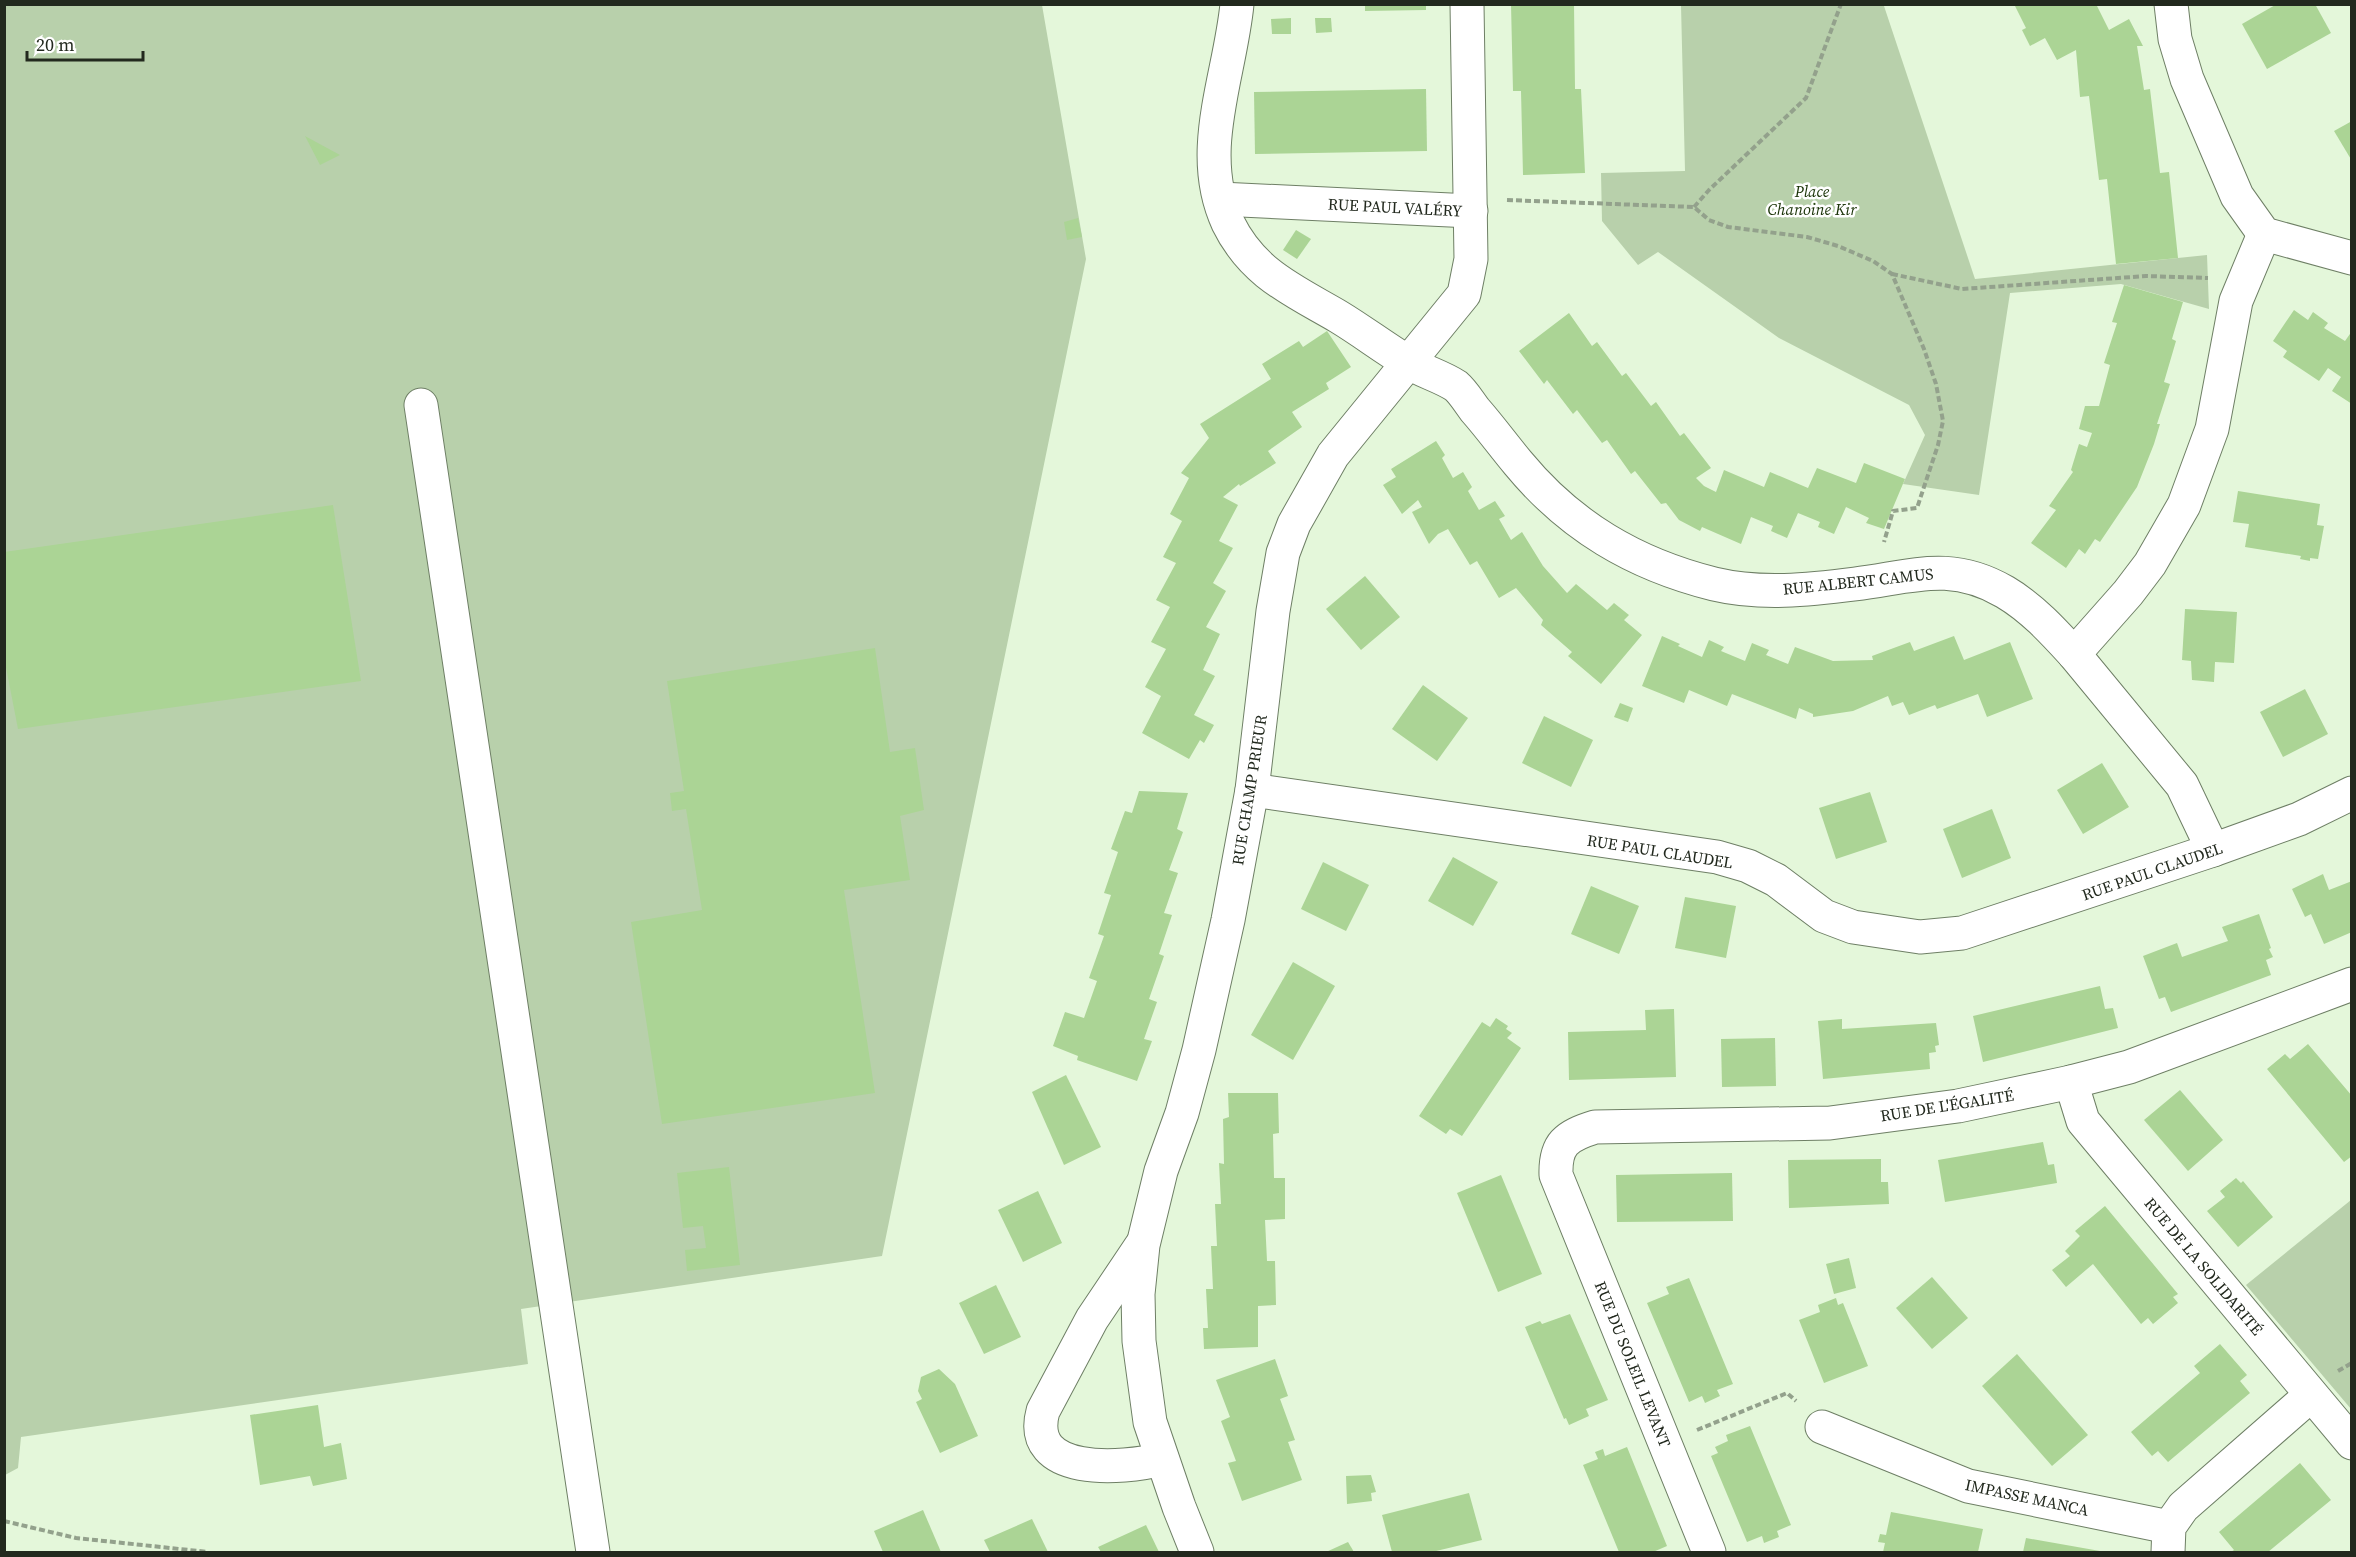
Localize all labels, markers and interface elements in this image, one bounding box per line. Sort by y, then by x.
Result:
scale bar [27,24,142,62]
text: 20 m [36,32,74,57]
park label: Place Chanoine Kir [1767,180,1857,220]
street label: RUE PAUL VALÉRY [1327,192,1463,222]
street label: RUE ALBERT CAMUS [1782,562,1934,600]
street label: RUE CHAMP PRIEUR [1226,713,1272,867]
street label: RUE PAUL CLAUDEL [1585,829,1735,873]
street label: RUE PAUL CLAUDEL [2079,837,2225,905]
street label: RUE DE L'ÉGALITÉ [1879,1084,2016,1126]
street label: RUE DE LA SOLIDARITÉ [2140,1192,2268,1340]
street label: RUE DU SOLEIL LEVANT [1590,1278,1677,1451]
street label: IMPASSE MANCA [1963,1473,2091,1521]

